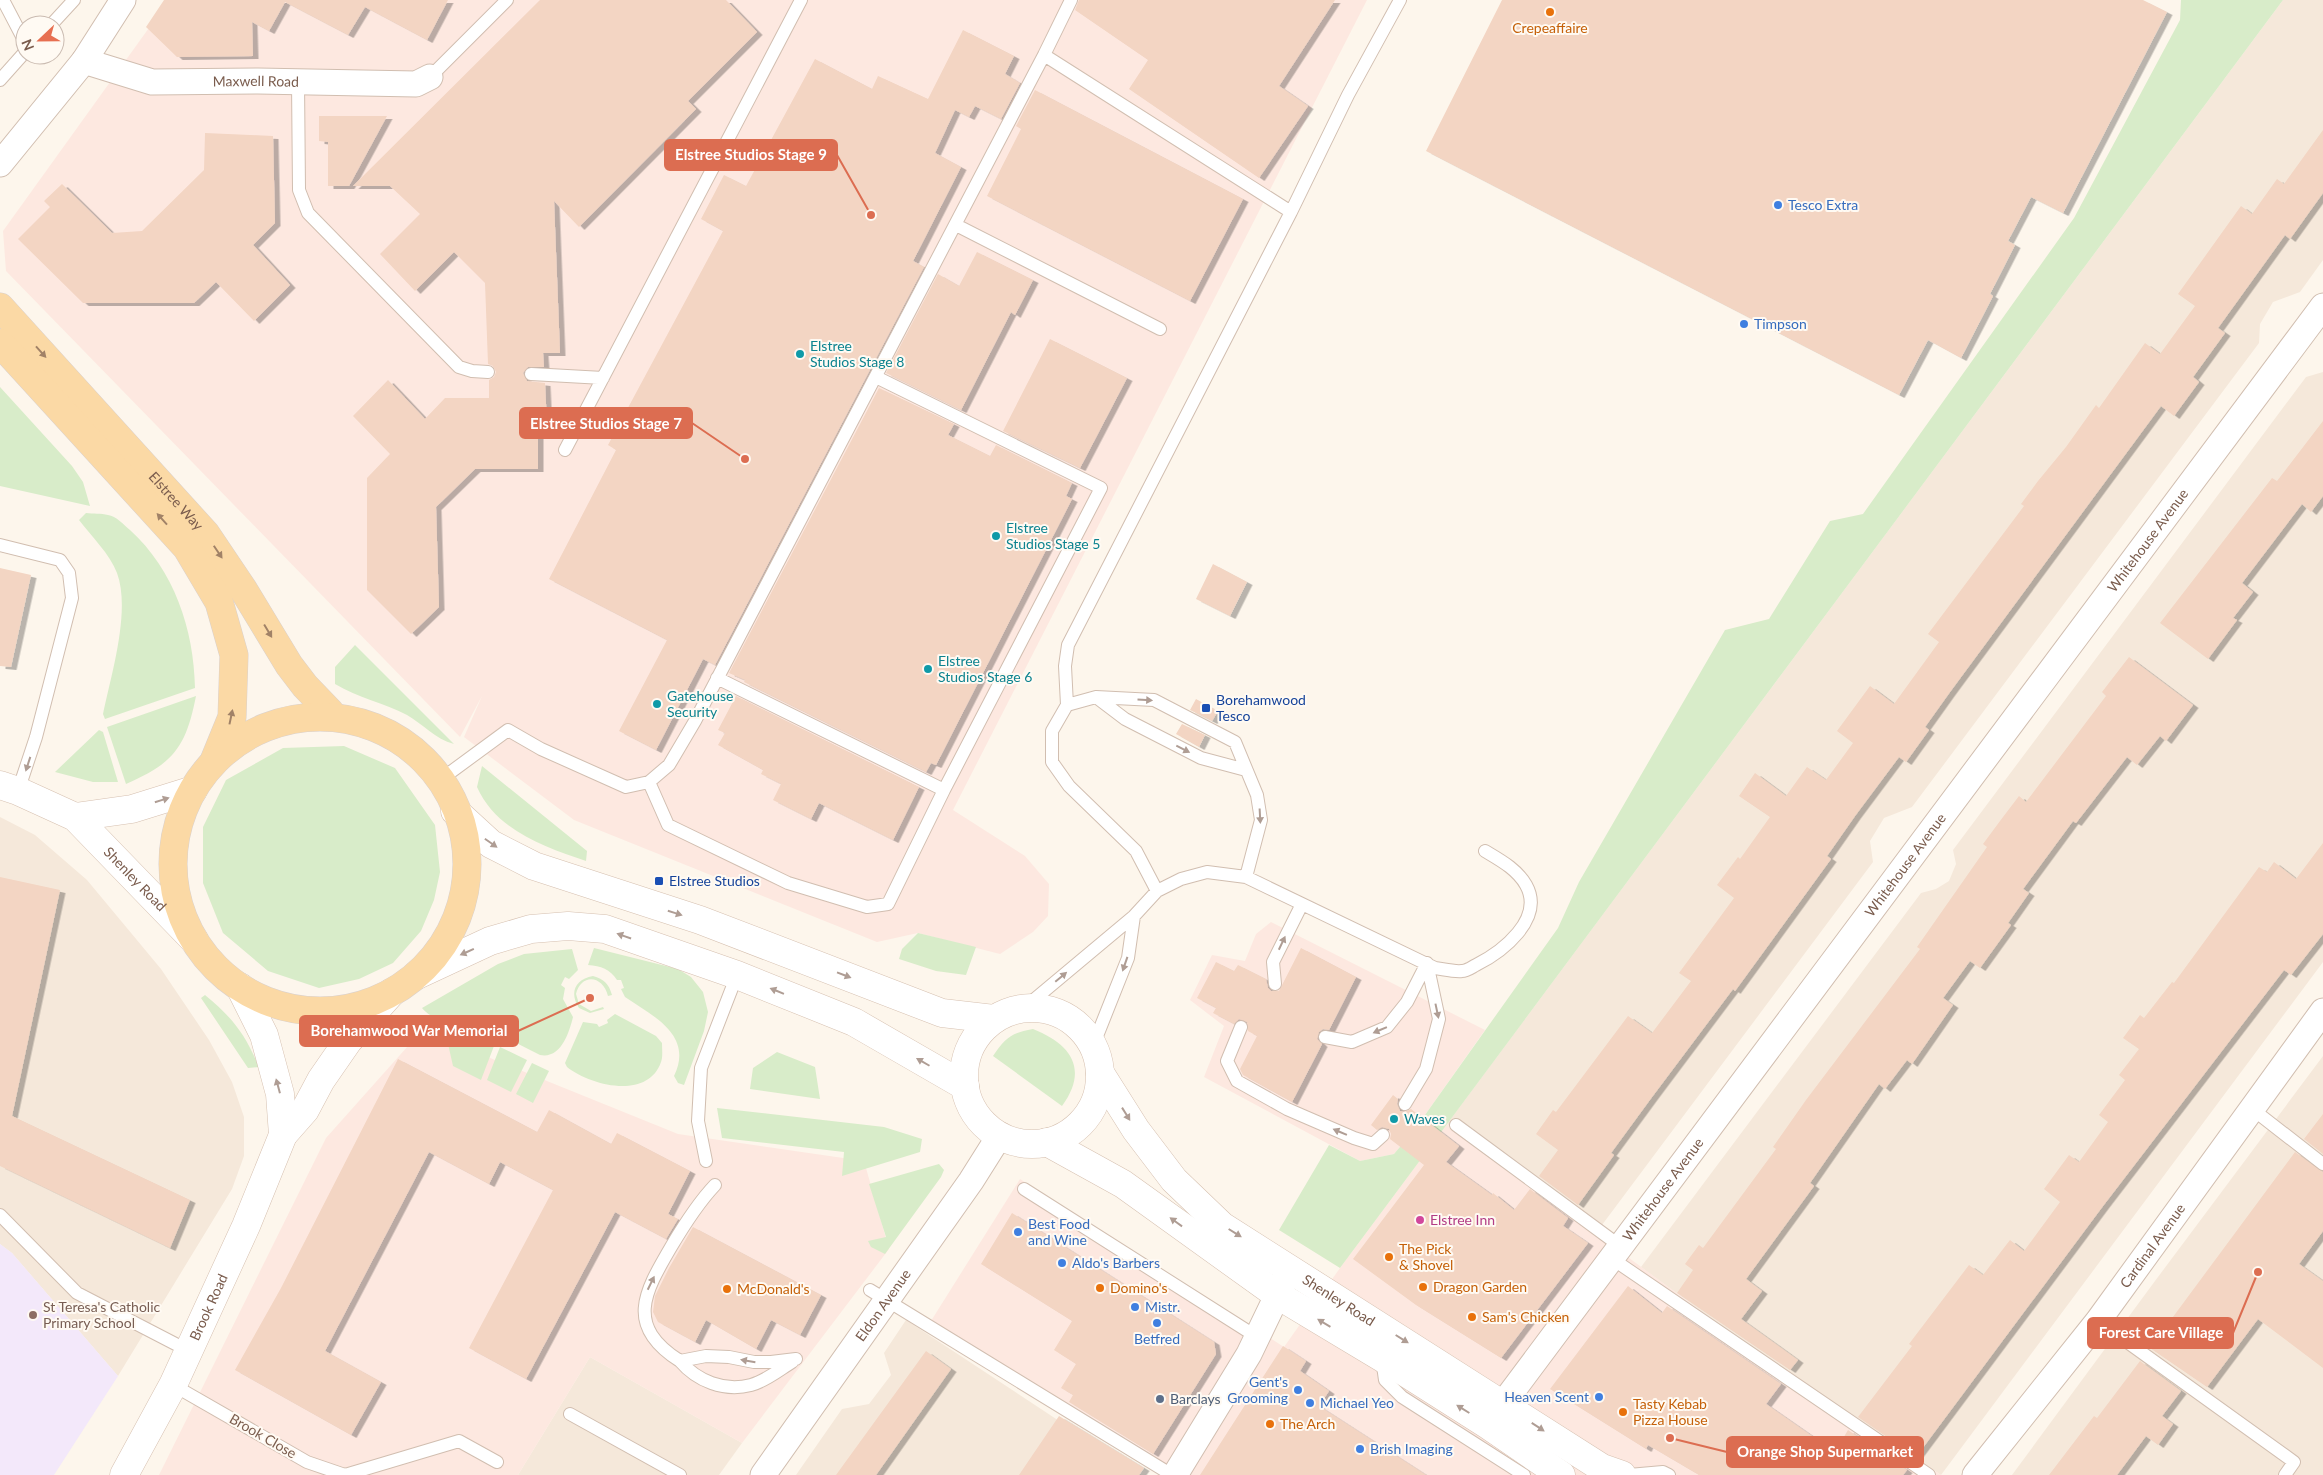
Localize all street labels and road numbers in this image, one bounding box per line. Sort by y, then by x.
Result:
street label: Maxwell Road [213,72,299,90]
street label: Elstree Way [146,468,208,534]
street label: Whitehouse Avenue [2103,485,2191,595]
street label: Whitehouse Avenue [1861,810,1949,920]
street label: Shenley Road [101,843,170,914]
street label: Whitehouse Avenue [1618,1134,1707,1244]
street label: Cardinal Avenue [2116,1200,2188,1291]
street label: Eldon Avenue [851,1266,914,1344]
street label: Brook Road [186,1271,231,1343]
street label: Shenley Road [1300,1271,1378,1329]
street label: Brook Close [227,1410,300,1462]

